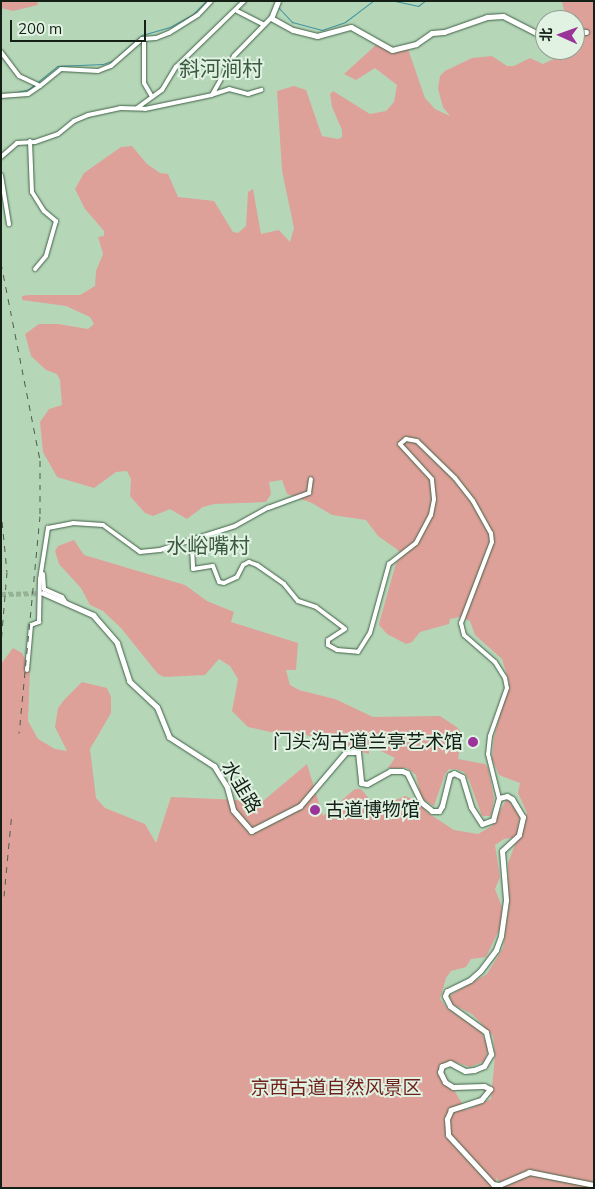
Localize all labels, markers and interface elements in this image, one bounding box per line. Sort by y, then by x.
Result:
scale bar [12,10,149,42]
north arrow [535,10,585,60]
text: 200 m [18,19,62,38]
text: 北 [537,27,555,42]
district label: 斜河涧村 [179,55,263,81]
district label: 水峪嘴村 [166,532,250,558]
place label: 门头沟古道兰亭艺术馆 [273,731,463,753]
marker: 门头沟古道兰亭艺术馆 [467,736,479,748]
street label: 水韭路 [217,757,265,817]
place label: 古道博物馆 [325,799,420,821]
marker: 古道博物馆 [309,804,321,816]
park label: 京西古道自然风景区 [251,1077,421,1099]

